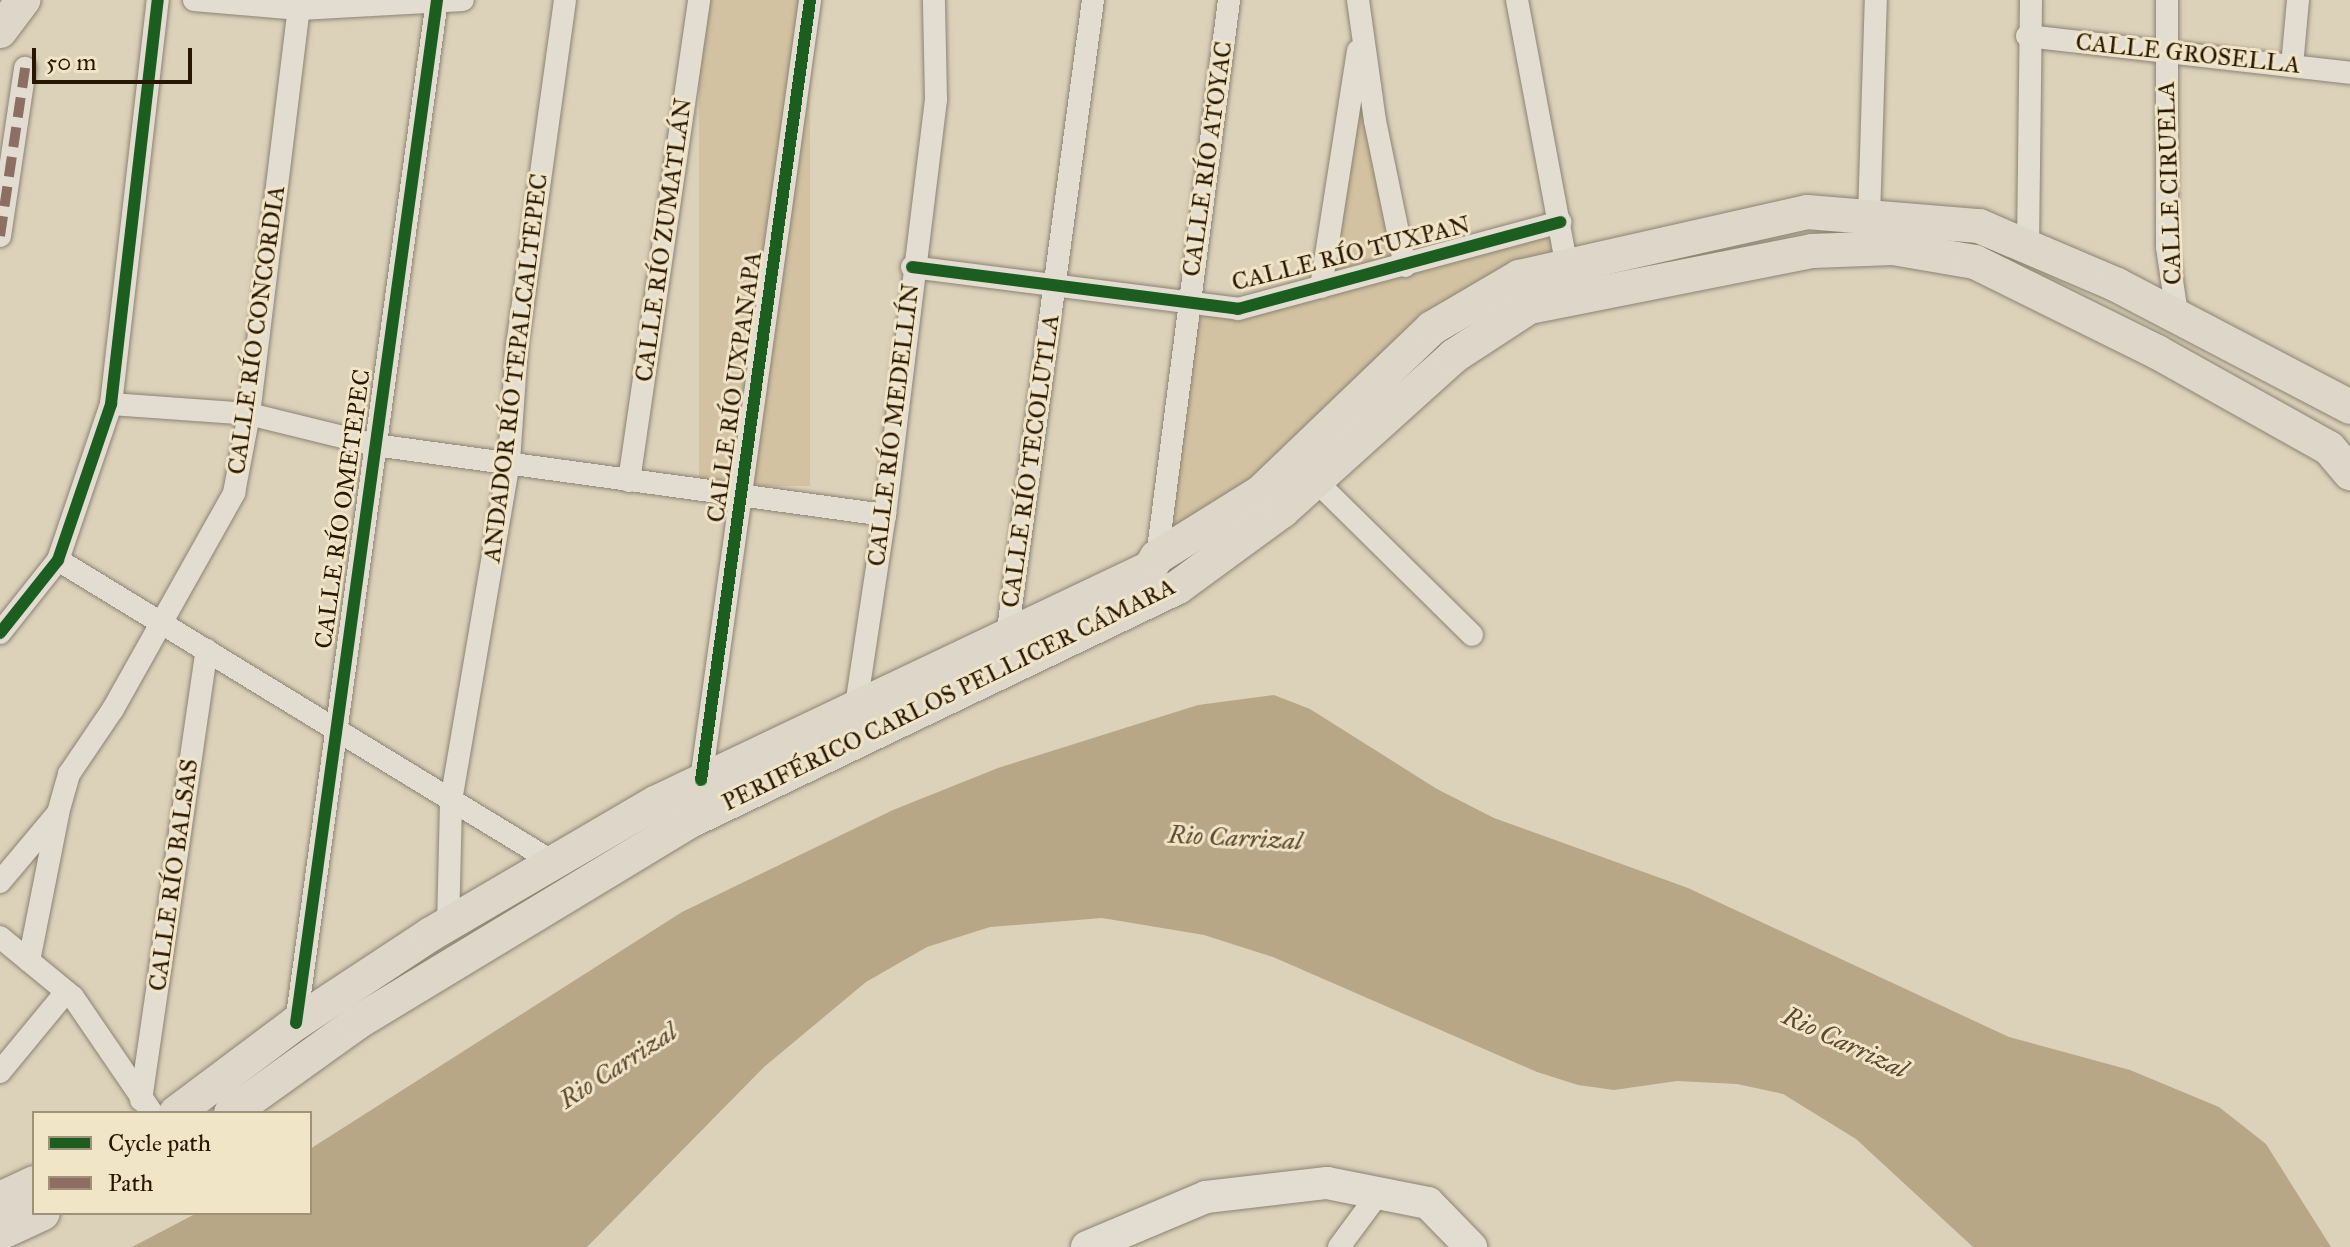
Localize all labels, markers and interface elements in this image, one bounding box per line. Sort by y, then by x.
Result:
street label: CALLE GROSELLA [2074,28,2302,80]
scale bar [36,32,196,82]
street label: CALLE RÍO ATOYAC [1177,40,1239,278]
text: 50 m [46,47,96,77]
street label: CALLE CIRUELA [2152,81,2188,285]
street label: CALLE RÍO ZUMATLÁN [630,96,698,384]
street label: ANDADOR RÍO TEPALCALTEPEC [478,172,554,564]
street label: CALLE RÍO CONCORDIA [222,184,292,476]
street label: CALLE RÍO TUXPAN [1229,210,1473,298]
street label: CALLE RÍO UXPANAPA [702,250,768,524]
street label: CALLE RÍO MEDELLÍN [862,282,926,568]
street label: CALLE RÍO TECOLUTLA [996,312,1066,610]
street label: CALLE RÍO OMETEPEC [309,368,377,650]
street label: PERIFÉRICO CARLOS PELLICER CÁMARA [718,572,1180,818]
street label: CALLE RÍO BALSAS [143,757,205,993]
water label: Rio Carrizal [1167,819,1303,857]
water label: Rio Carrizal [1778,1001,1912,1085]
water label: Rio Carrizal [553,1016,683,1116]
legend [32,1111,312,1215]
text: Cycle path [108,1128,211,1158]
text: Path [108,1168,153,1198]

